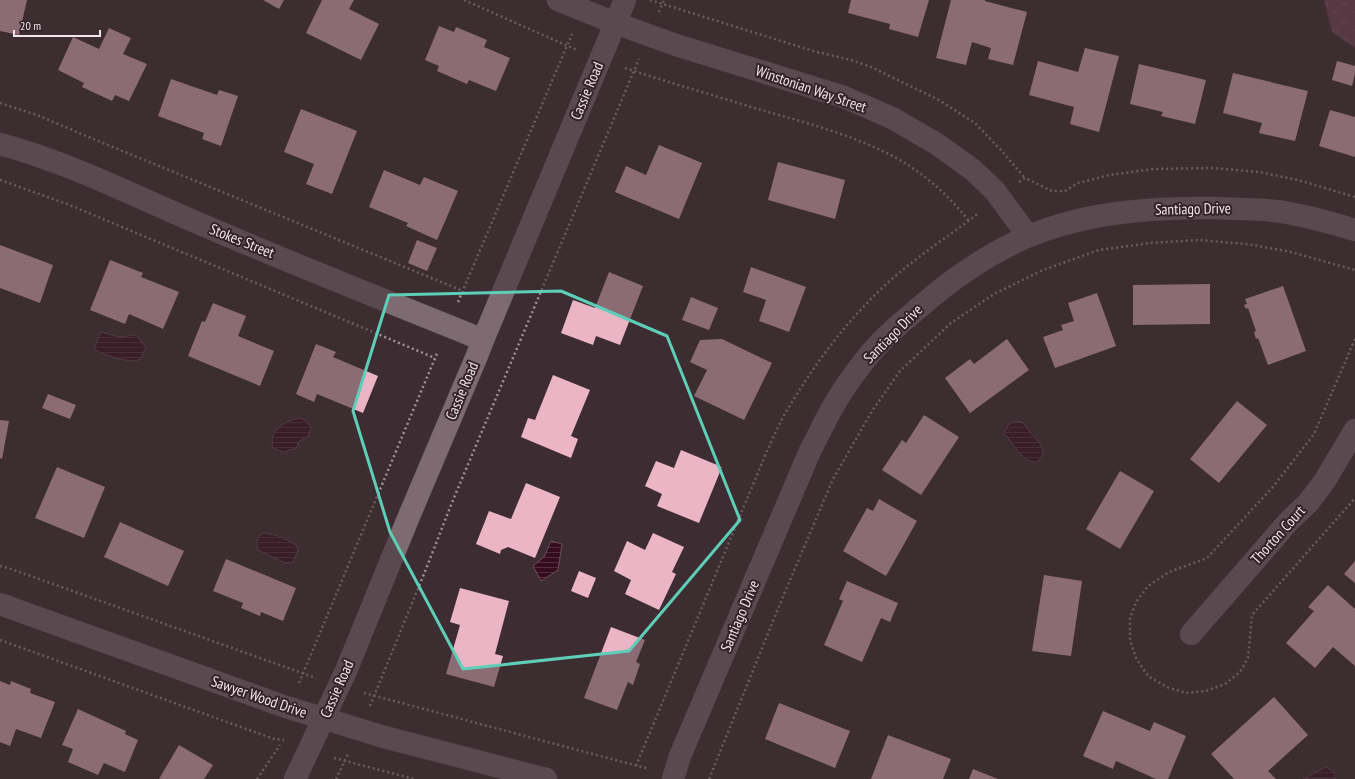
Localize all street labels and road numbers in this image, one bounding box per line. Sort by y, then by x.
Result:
street label: Cassie Road [566,59,607,123]
street label: Winstonian Way Street [753,61,869,116]
street label: Santiago Drive [1155,198,1231,219]
street label: Stokes Street [207,219,277,262]
street label: Santiago Drive [859,300,926,367]
street label: Cassie Road [441,359,482,423]
street label: Thorton Court [1246,501,1309,568]
street label: Santiago Drive [716,577,763,654]
street label: Cassie Road [315,657,358,721]
street label: Sawyer Wood Drive [209,671,309,722]

